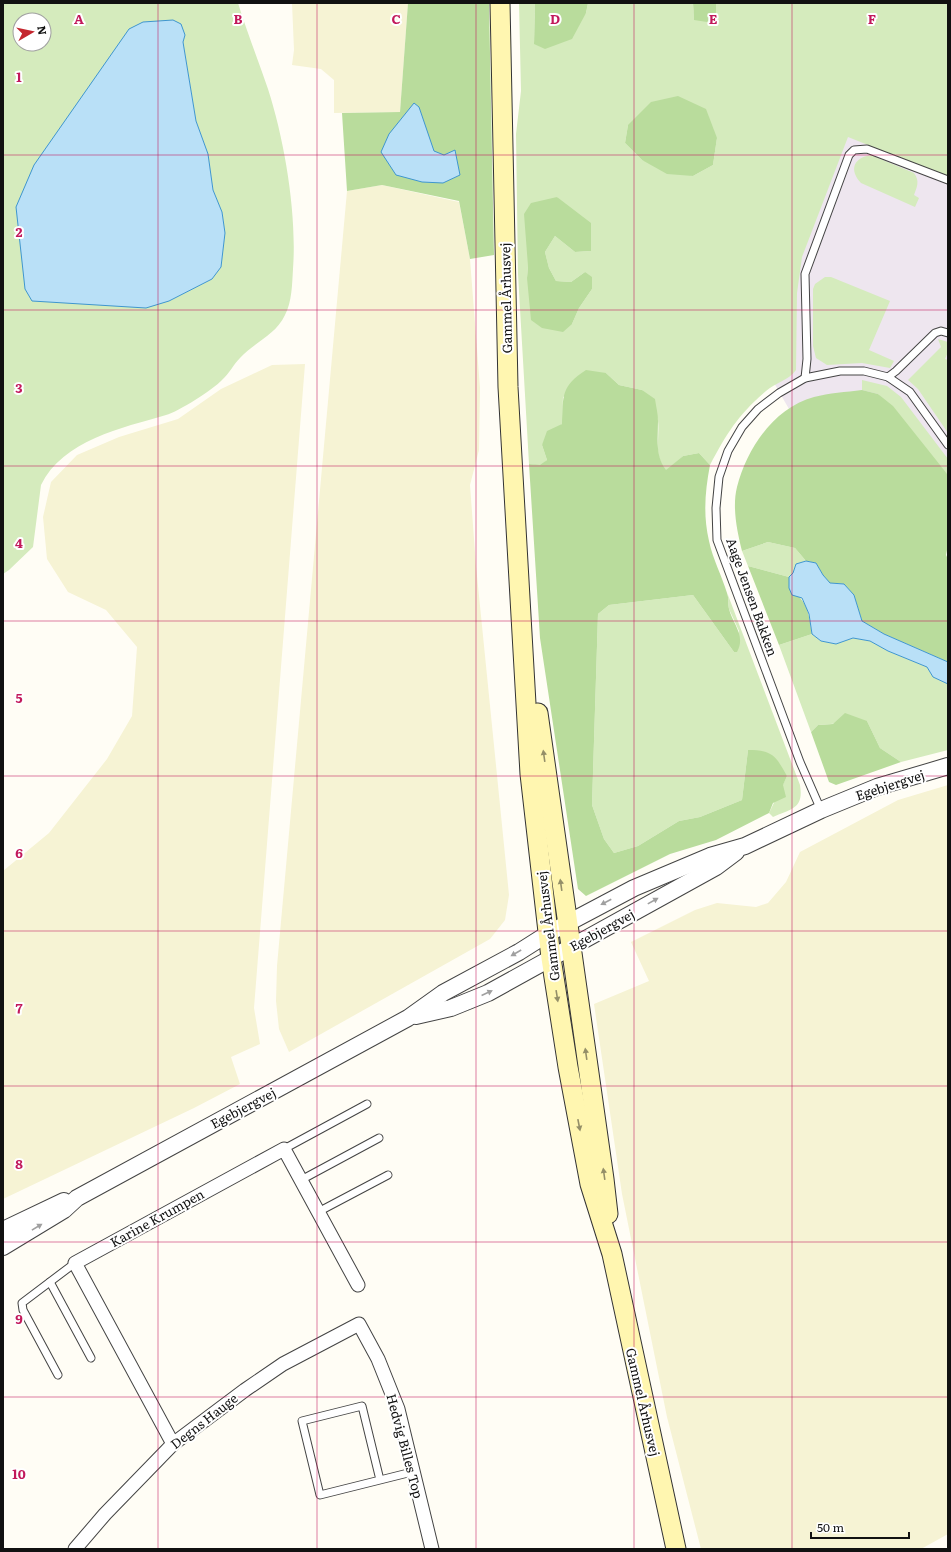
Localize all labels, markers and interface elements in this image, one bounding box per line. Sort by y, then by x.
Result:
text: A [74,9,84,28]
text: B [234,9,243,28]
text: C [391,9,401,28]
text: D [550,9,560,28]
text: E [709,9,718,28]
text: F [868,9,876,28]
north arrow [12,12,52,52]
text: N [34,24,51,36]
text: 1 [16,67,22,86]
text: 2 [16,222,23,241]
street label: Gammel Århusvej [495,242,516,354]
text: 3 [15,378,23,397]
text: 4 [15,533,23,552]
street label: Aage Jensen Bakken [722,535,783,659]
text: 5 [15,688,23,707]
one-way arrow [541,750,547,762]
street label: Egebjergvej [853,764,927,805]
text: 6 [15,843,23,862]
street label: Gammel Århusvej [531,870,564,982]
one-way arrow [558,878,564,891]
one-way arrow [648,898,659,904]
one-way arrow [600,899,612,905]
street label: Egebjergvej [566,904,638,955]
one-way arrow [510,950,522,957]
one-way arrow [481,990,492,996]
one-way arrow [554,990,560,1002]
text: 7 [15,998,23,1017]
one-way arrow [583,1048,589,1060]
street label: Egebjergvej [207,1082,279,1133]
one-way arrow [576,1118,582,1131]
text: 8 [15,1154,23,1173]
one-way arrow [601,1168,607,1180]
street label: Karine Krumpen [106,1184,208,1251]
one-way arrow [31,1224,43,1231]
text: 9 [15,1309,23,1328]
street label: Gammel Århusvej [622,1346,665,1458]
street label: Degns Hauge [166,1388,241,1453]
street label: Hedvig Billes Top [382,1391,429,1500]
text: 10 [12,1464,26,1483]
scale bar [811,1514,909,1540]
text: 50 m [817,1518,844,1536]

